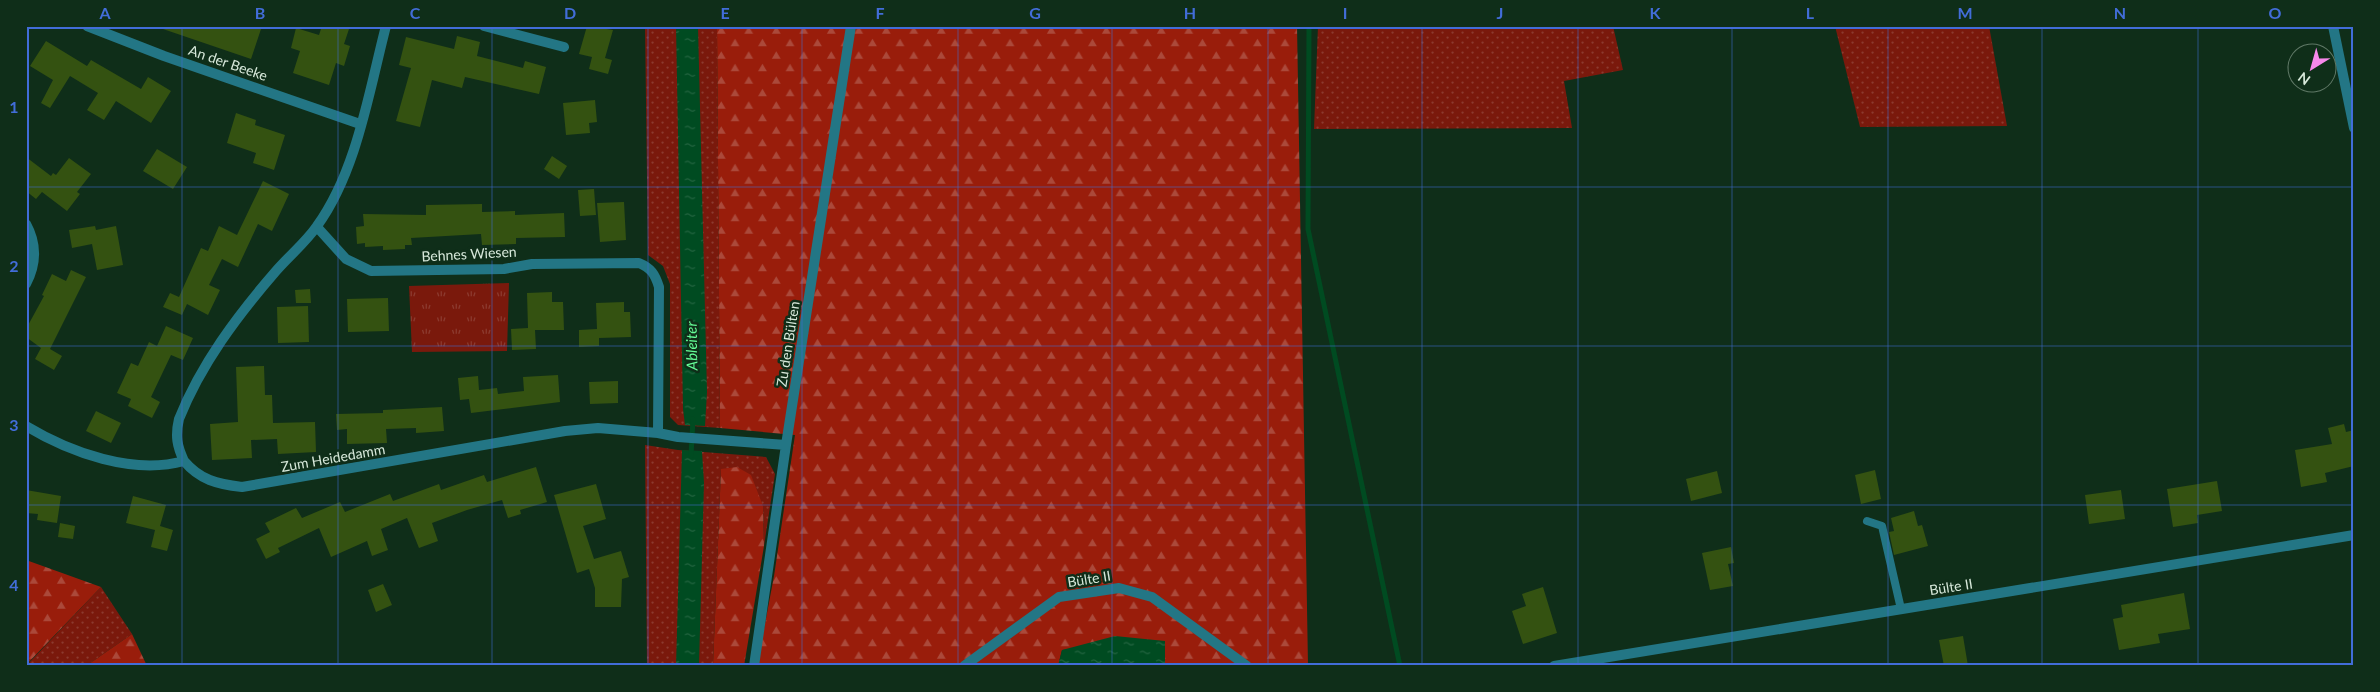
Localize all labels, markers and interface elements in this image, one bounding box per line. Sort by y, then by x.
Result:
text: A [98,3,111,22]
text: B [255,3,265,22]
text: C [410,3,421,22]
text: D [564,3,576,22]
text: E [720,3,730,22]
text: F [875,3,885,22]
text: G [1029,3,1041,22]
text: H [1184,3,1196,22]
text: I [1343,3,1347,22]
text: J [1497,3,1503,22]
text: K [1650,3,1662,22]
text: L [1806,3,1815,22]
text: M [1957,3,1973,22]
text: N [2114,3,2126,22]
text: O [2269,3,2282,22]
street label: An der Beeke [186,41,270,84]
north arrow [2288,42,2338,92]
text: N [2294,69,2313,89]
text: 1 [9,97,19,116]
street label: Behnes Wiesen [421,243,517,264]
text: 2 [9,256,19,275]
street label: Zu den Bülten [772,300,803,388]
water label: Ableiter [682,321,700,372]
text: 3 [9,415,19,434]
street label: Zum Heidedamm [280,440,386,475]
street label: Bülte II [1066,567,1112,590]
text: 4 [9,575,19,594]
street label: Bülte II [1928,575,1974,598]

